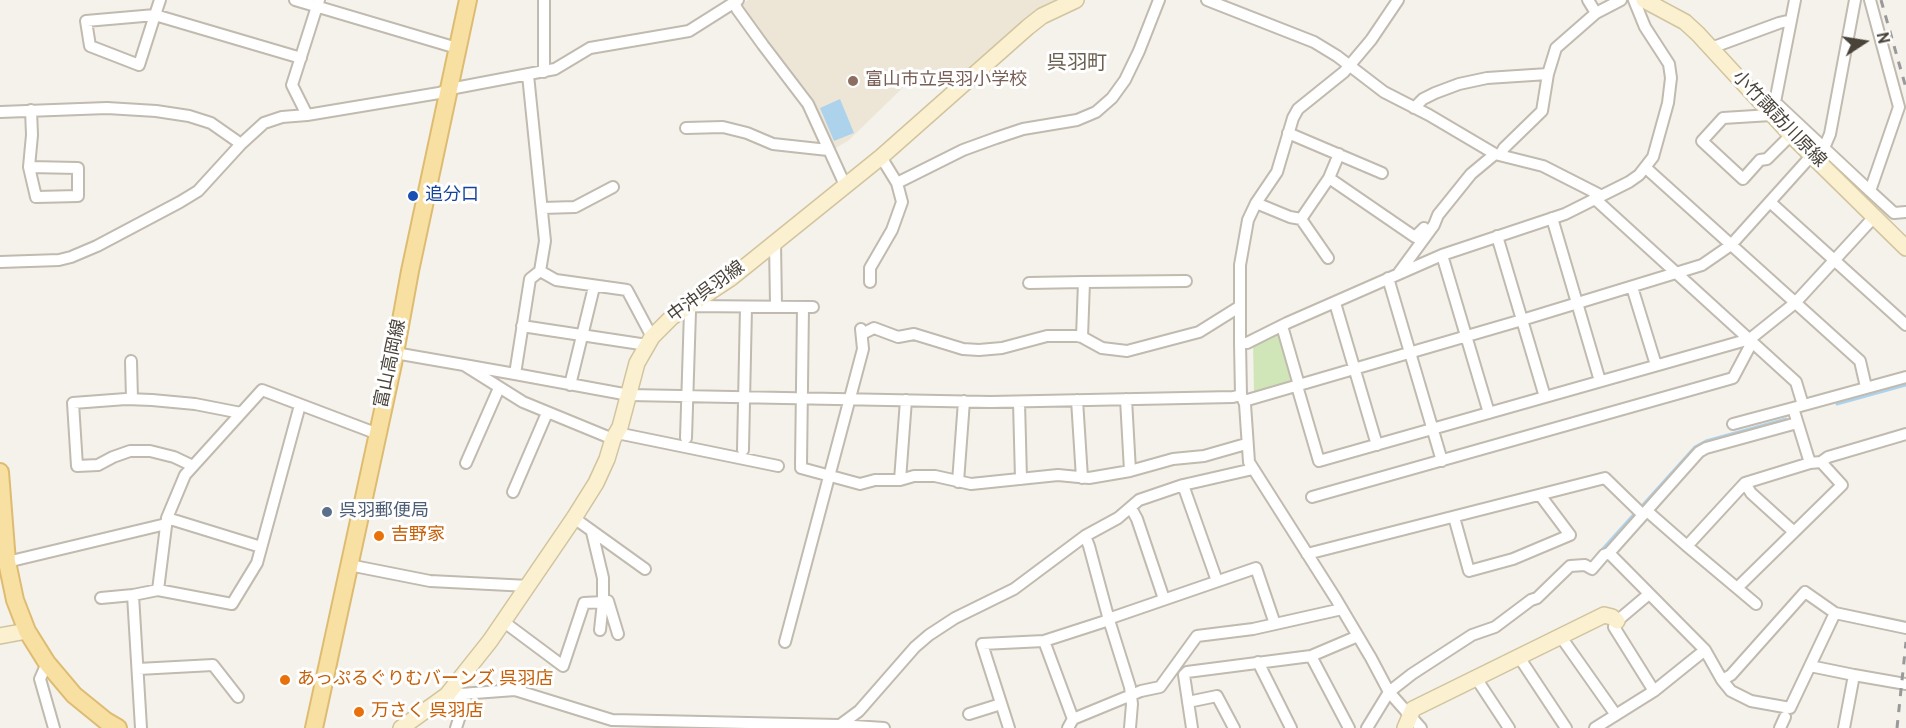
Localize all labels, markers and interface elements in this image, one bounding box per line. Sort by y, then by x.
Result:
north arrow [1834,12,1894,72]
text: N [1871,31,1893,46]
district label: 呉羽町 [1047,53,1107,77]
street label: 小竹諏訪川原線 [1726,67,1830,173]
place label: 富山市立呉羽小学校 [865,70,1027,92]
marker: 富山市立呉羽小学校 [846,74,860,88]
place label: 追分口 [425,185,479,207]
marker: 追分口 [406,189,420,203]
street label: 中沖呉羽線 [664,258,750,328]
street label: 富山高岡線 [372,318,412,410]
place label: 呉羽郵便局 [339,501,429,523]
marker: 呉羽郵便局 [320,505,334,519]
place label: 吉野家 [391,525,445,547]
marker: 吉野家 [372,529,386,543]
place label: あっぷるぐりむバーンズ 呉羽店 [297,669,553,691]
marker: あっぷるぐりむバーンズ 呉羽店 [278,673,292,687]
place label: 万さく 呉羽店 [371,701,483,723]
marker: 万さく 呉羽店 [352,705,366,719]

